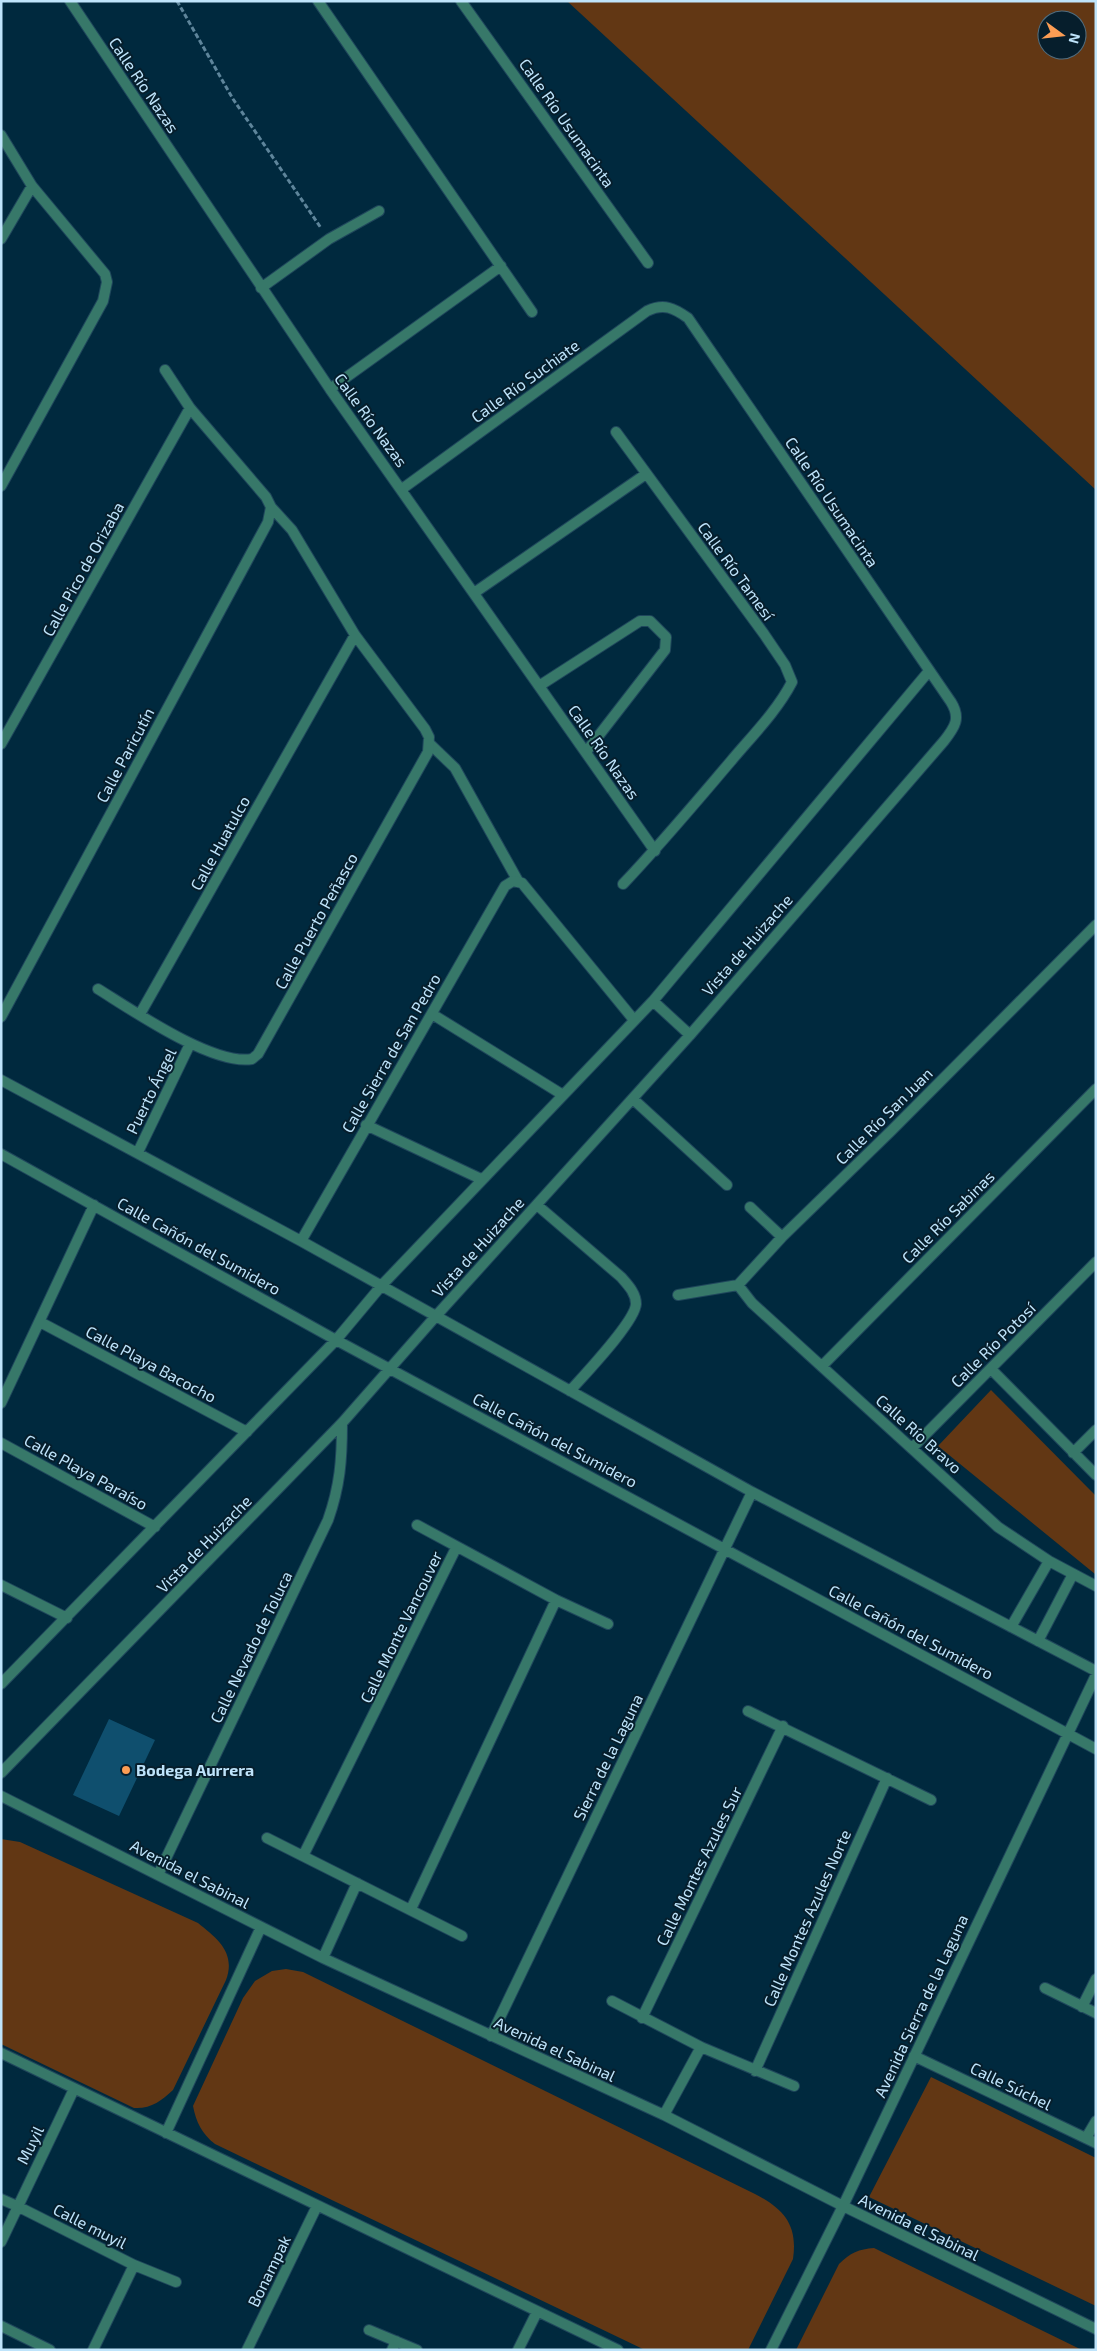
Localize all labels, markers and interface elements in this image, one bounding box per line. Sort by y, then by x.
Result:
north arrow [1037,10,1087,60]
text: N [1066,31,1085,46]
street label: Calle Río Nazas [105,33,183,136]
street label: Calle Río Usumacinta [516,55,619,191]
street label: Calle Río Suchiate [467,335,582,426]
street label: Calle Río Nazas [331,369,412,470]
street label: Calle Río Usumacinta [782,433,883,570]
street label: Calle Pico de Orizaba [38,498,127,639]
street label: Calle Río Tamesí [694,518,779,624]
street label: Calle Río Nazas [565,701,644,803]
street label: Calle Paricutín [92,704,157,805]
street label: Calle Huatulco [186,792,253,893]
street label: Calle Puerto Peñasco [270,849,361,992]
street label: Vista de Huizache [697,890,796,999]
street label: Calle Sierra de San Pedro [337,970,444,1136]
street label: Puerto Ángel [122,1044,180,1137]
street label: Calle Río San Juan [831,1063,936,1168]
street label: Calle Río Sabinas [897,1166,998,1267]
street label: Calle Cañón del Sumidero [114,1193,284,1298]
street label: Vista de Huizache [428,1193,528,1301]
street label: Calle Río Potosí [946,1298,1040,1391]
street label: Calle Playa Bacocho [83,1321,220,1406]
street label: Calle Cañón del Sumidero [470,1388,641,1491]
street label: Calle Río Bravo [873,1390,966,1477]
street label: Calle Playa Paraíso [21,1430,151,1513]
street label: Vista de Huizache [152,1491,255,1596]
street label: Calle Monte Vancouver [356,1547,446,1706]
street label: Calle Nevado de Toluca [206,1568,296,1726]
street label: Calle Cañón del Sumidero [826,1580,997,1683]
street label: Sierra de la Laguna [569,1690,646,1823]
place label: Bodega Aurrera [136,1760,254,1779]
marker: Bodega Aurrera [120,1764,132,1776]
street label: Calle Montes Azules Sur [652,1783,746,1948]
street label: Calle Montes Azules Norte [759,1826,854,2009]
street label: Avenida el Sabinal [127,1835,253,1912]
street label: Avenida Sierra de la Laguna [870,1911,971,2100]
street label: Avenida el Sabinal [492,2012,619,2085]
street label: Calle Súchel [967,2058,1055,2114]
street label: Muyil [12,2122,47,2167]
street label: Avenida el Sabinal [856,2189,983,2264]
street label: Calle muyil [50,2199,130,2252]
street label: Bonampak [243,2232,294,2310]

